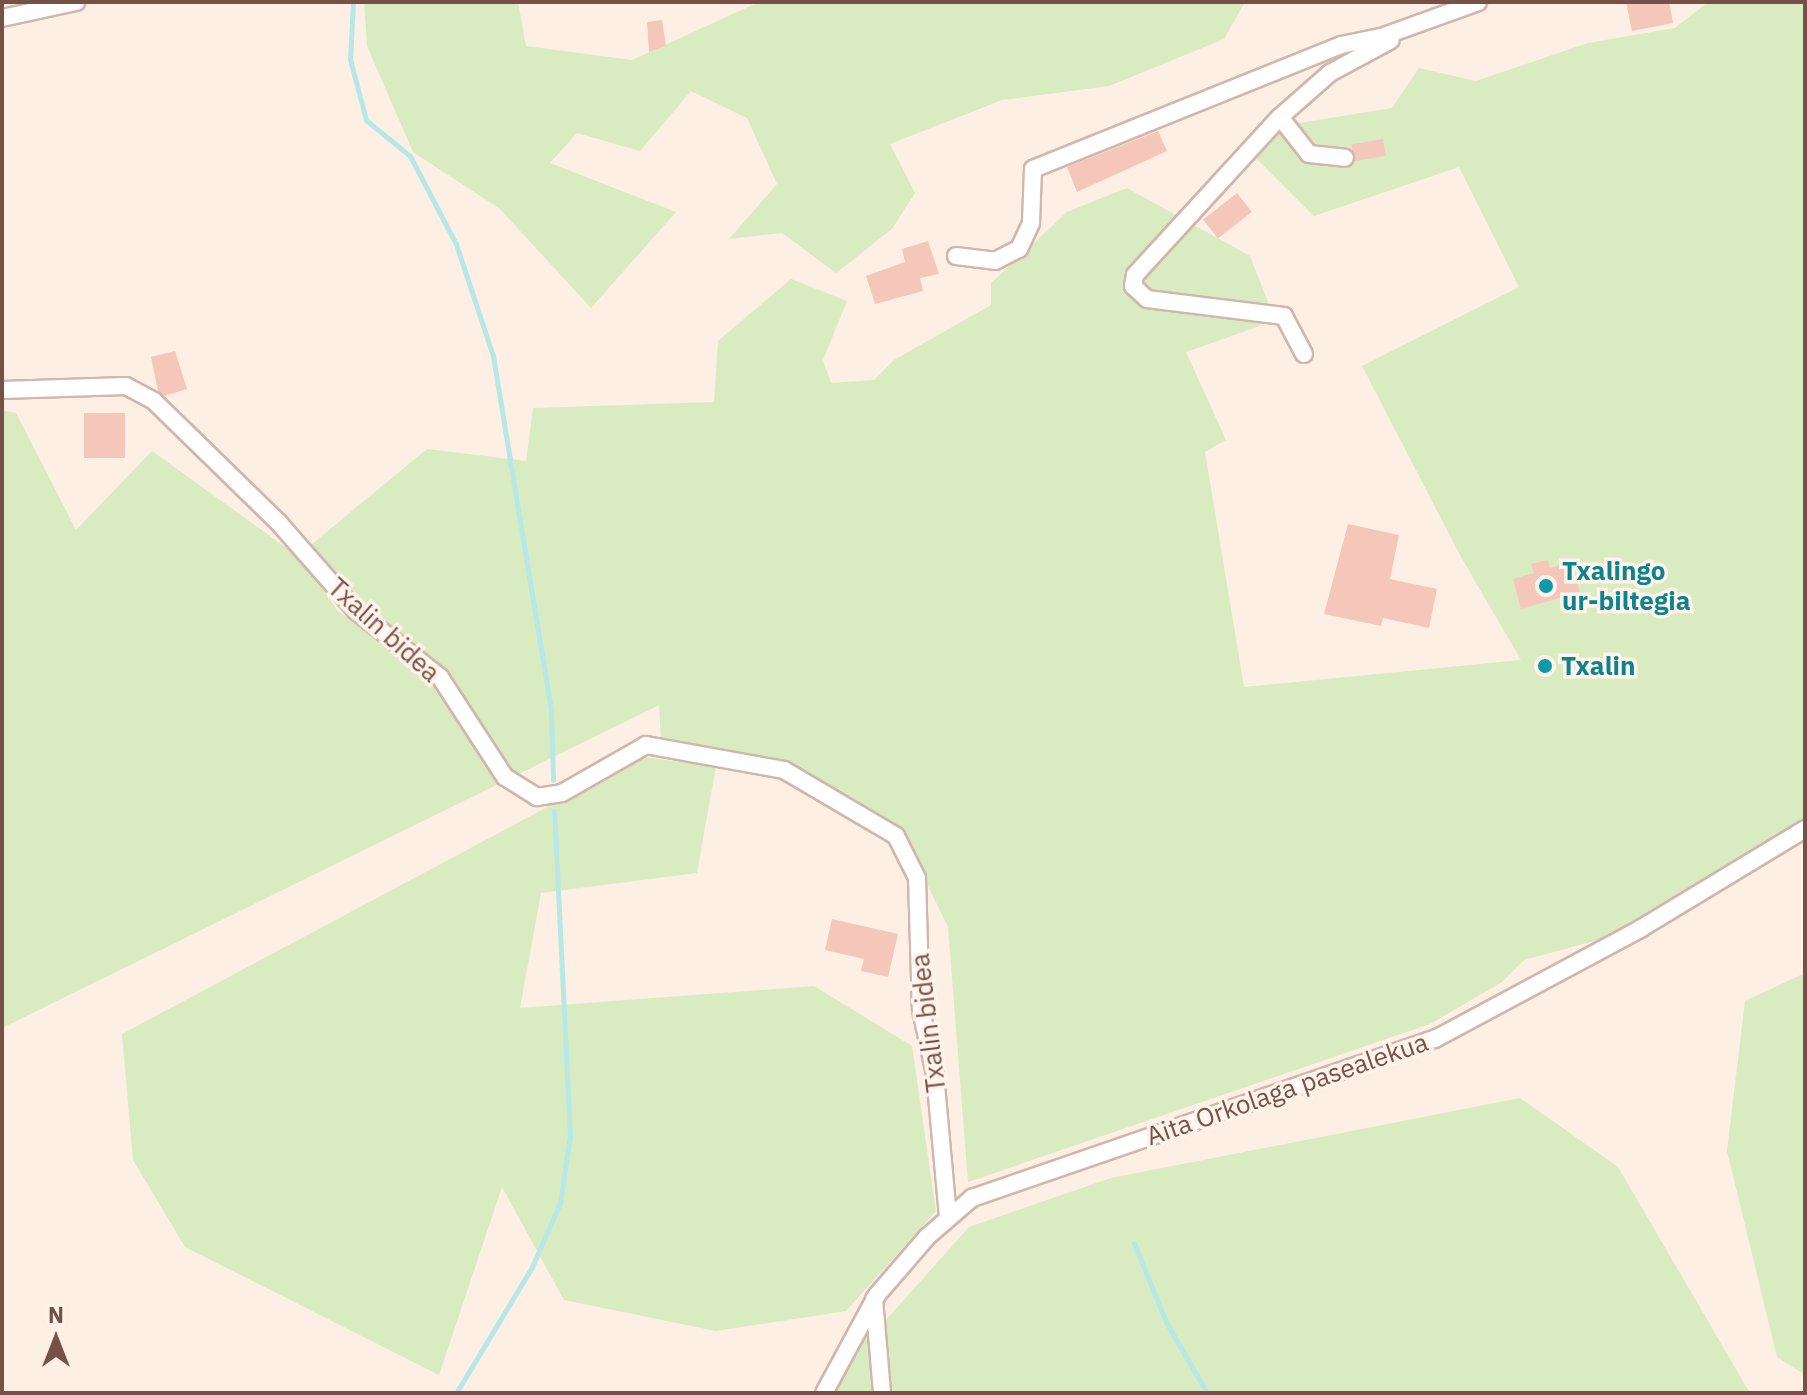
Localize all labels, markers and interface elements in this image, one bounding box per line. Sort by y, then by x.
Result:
place label: Txalingo ur-biltegia [1562,555,1691,616]
street label: Txalin bidea [322,572,446,688]
marker: Txalingo ur-biltegia [1537,577,1555,595]
place label: Txalin [1561,650,1635,682]
marker: Txalin [1536,657,1554,675]
street label: Txalin bidea [904,952,952,1094]
street label: Aita Orkolaga pasealekua [1142,1026,1432,1152]
north arrow [16,1299,96,1379]
text: N [48,1300,64,1329]

